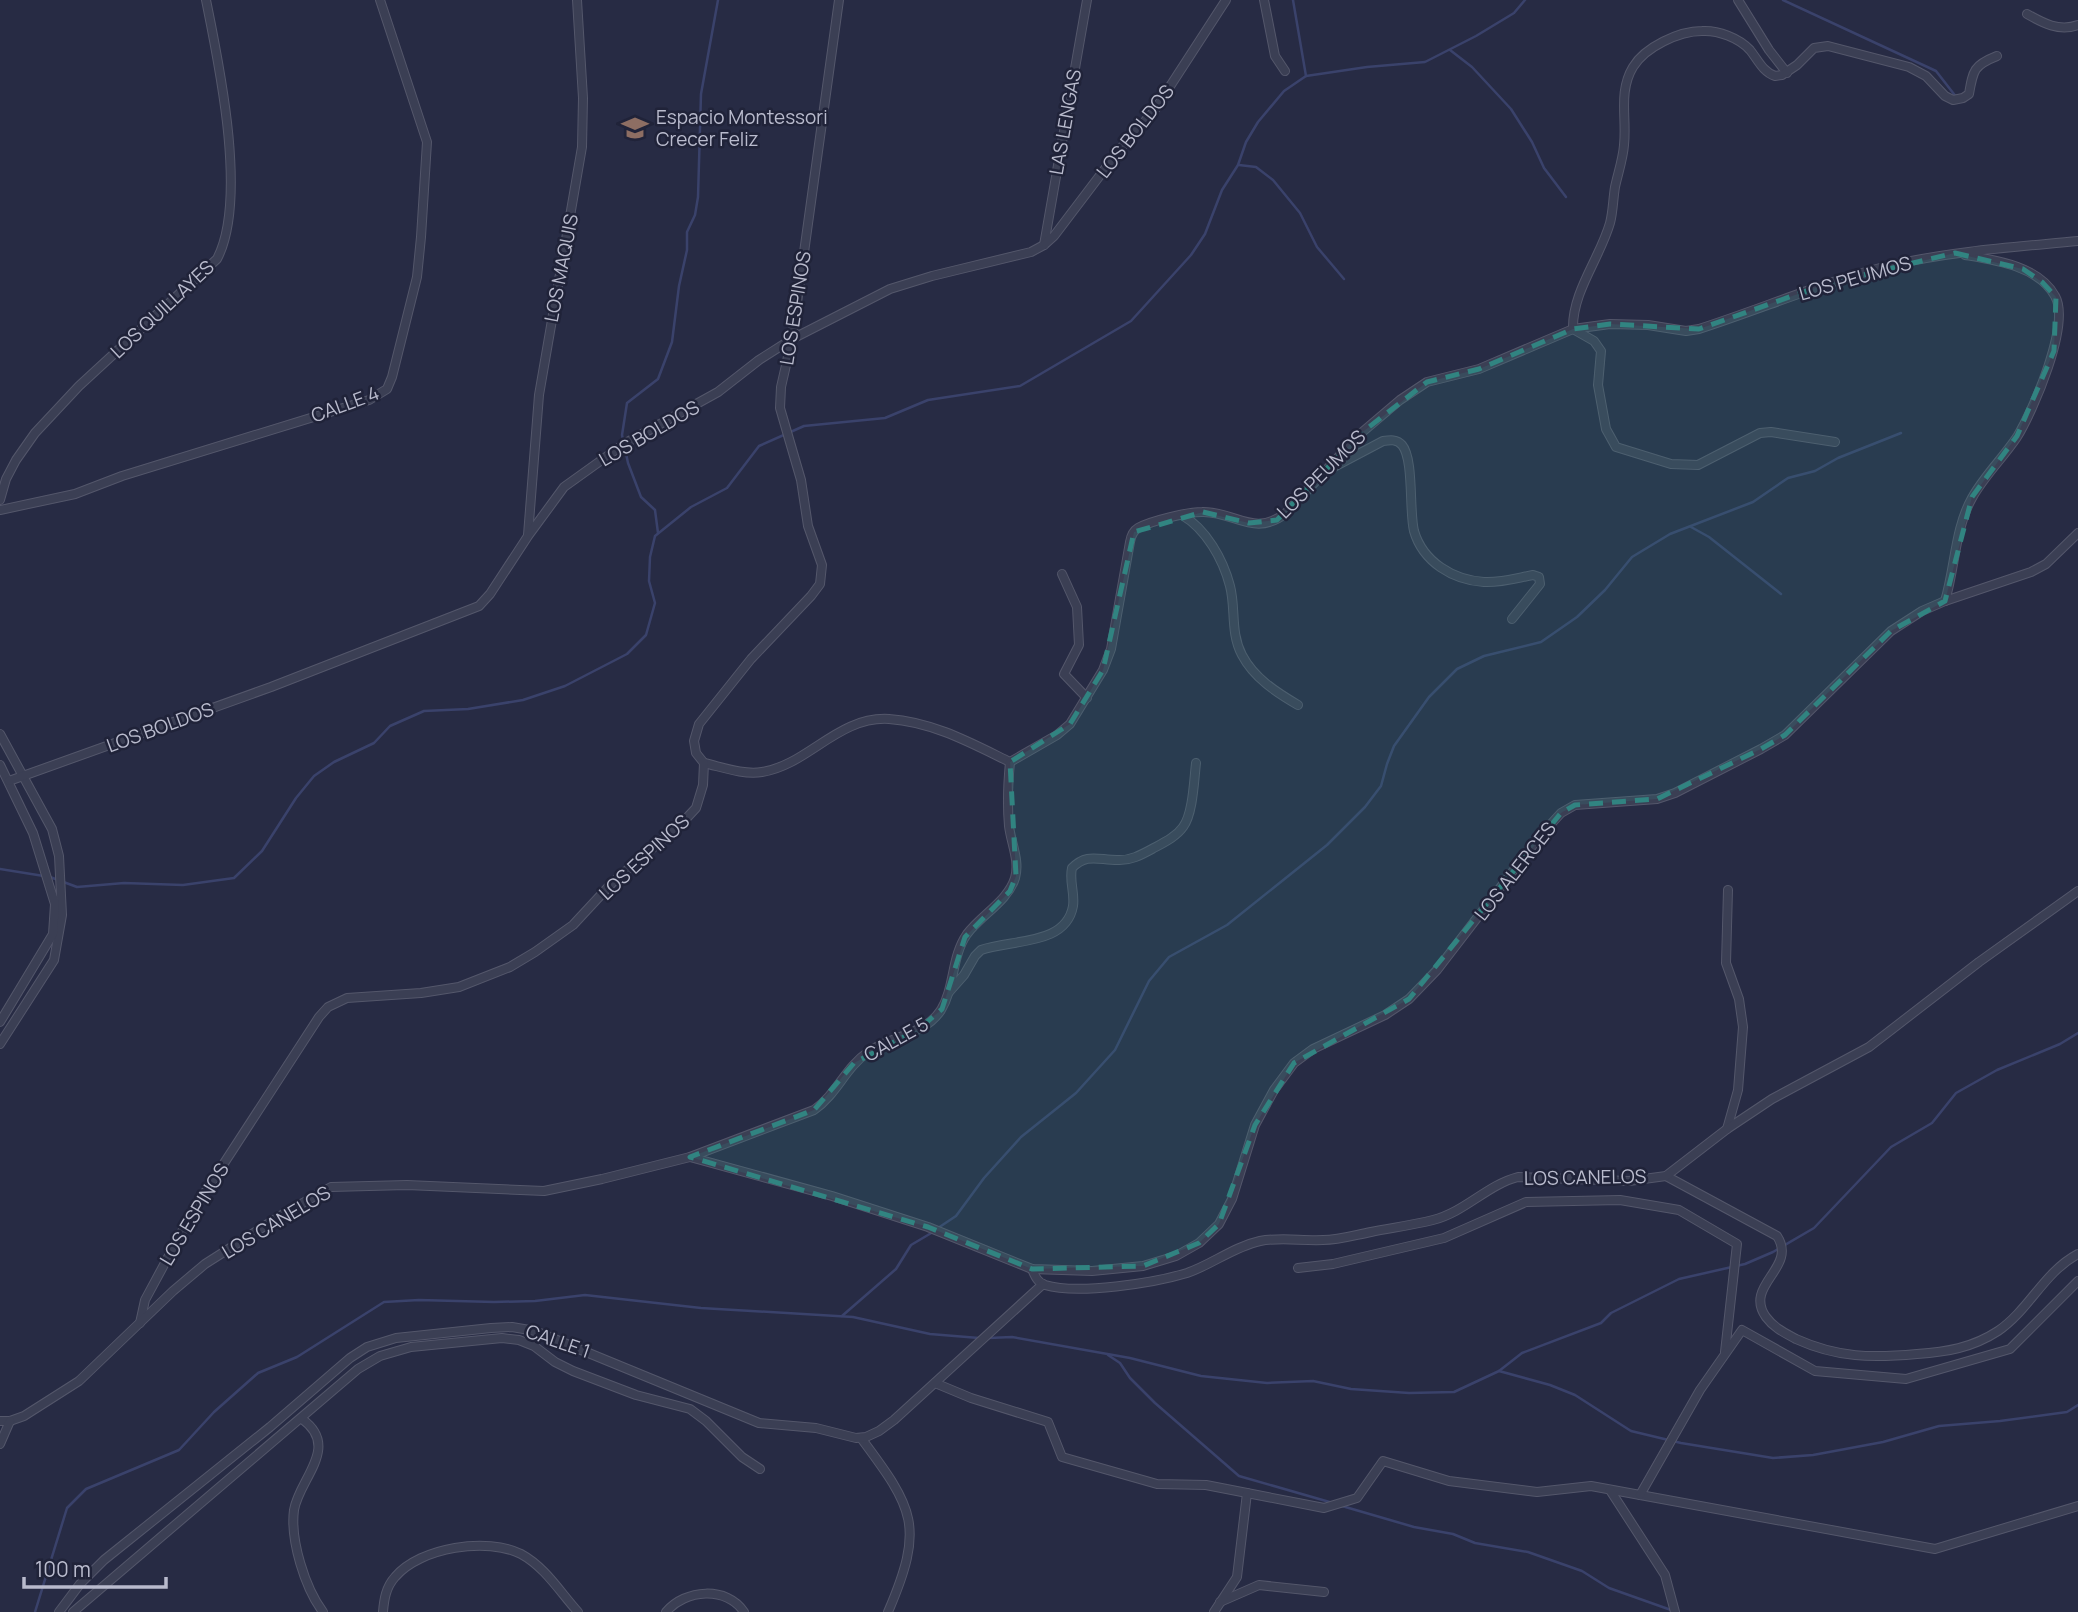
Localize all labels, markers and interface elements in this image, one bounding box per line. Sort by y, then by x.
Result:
street label: LAS LENGAS [1043,67,1087,177]
street label: LOS BOLDOS [1090,79,1180,183]
place label: Espacio Montessori Crecer Feliz [656,104,828,152]
school or university icon: Espacio Montessori Crecer Feliz [620,113,650,143]
street label: LOS MAQUIS [538,212,584,324]
street label: LOS ESPINOS [773,249,817,367]
street label: LOS PEUMOS [1796,249,1914,306]
street label: LOS QUILLAYES [104,254,220,364]
street label: CALLE 4 [307,380,383,428]
street label: LOS BOLDOS [594,394,704,472]
street label: LOS PEUMOS [1271,424,1371,524]
street label: LOS BOLDOS [103,696,217,758]
street label: LOS ESPINOS [593,808,695,906]
street label: LOS ALERCES [1468,816,1562,926]
street label: CALLE 5 [859,1011,933,1067]
street label: LOS ESPINOS [153,1158,235,1270]
street label: LOS CANELOS [1524,1163,1647,1191]
street label: LOS CANELOS [217,1179,335,1265]
street label: CALLE 1 [522,1318,594,1364]
scale bar [24,1546,166,1590]
text: 100 m [35,1555,91,1583]

